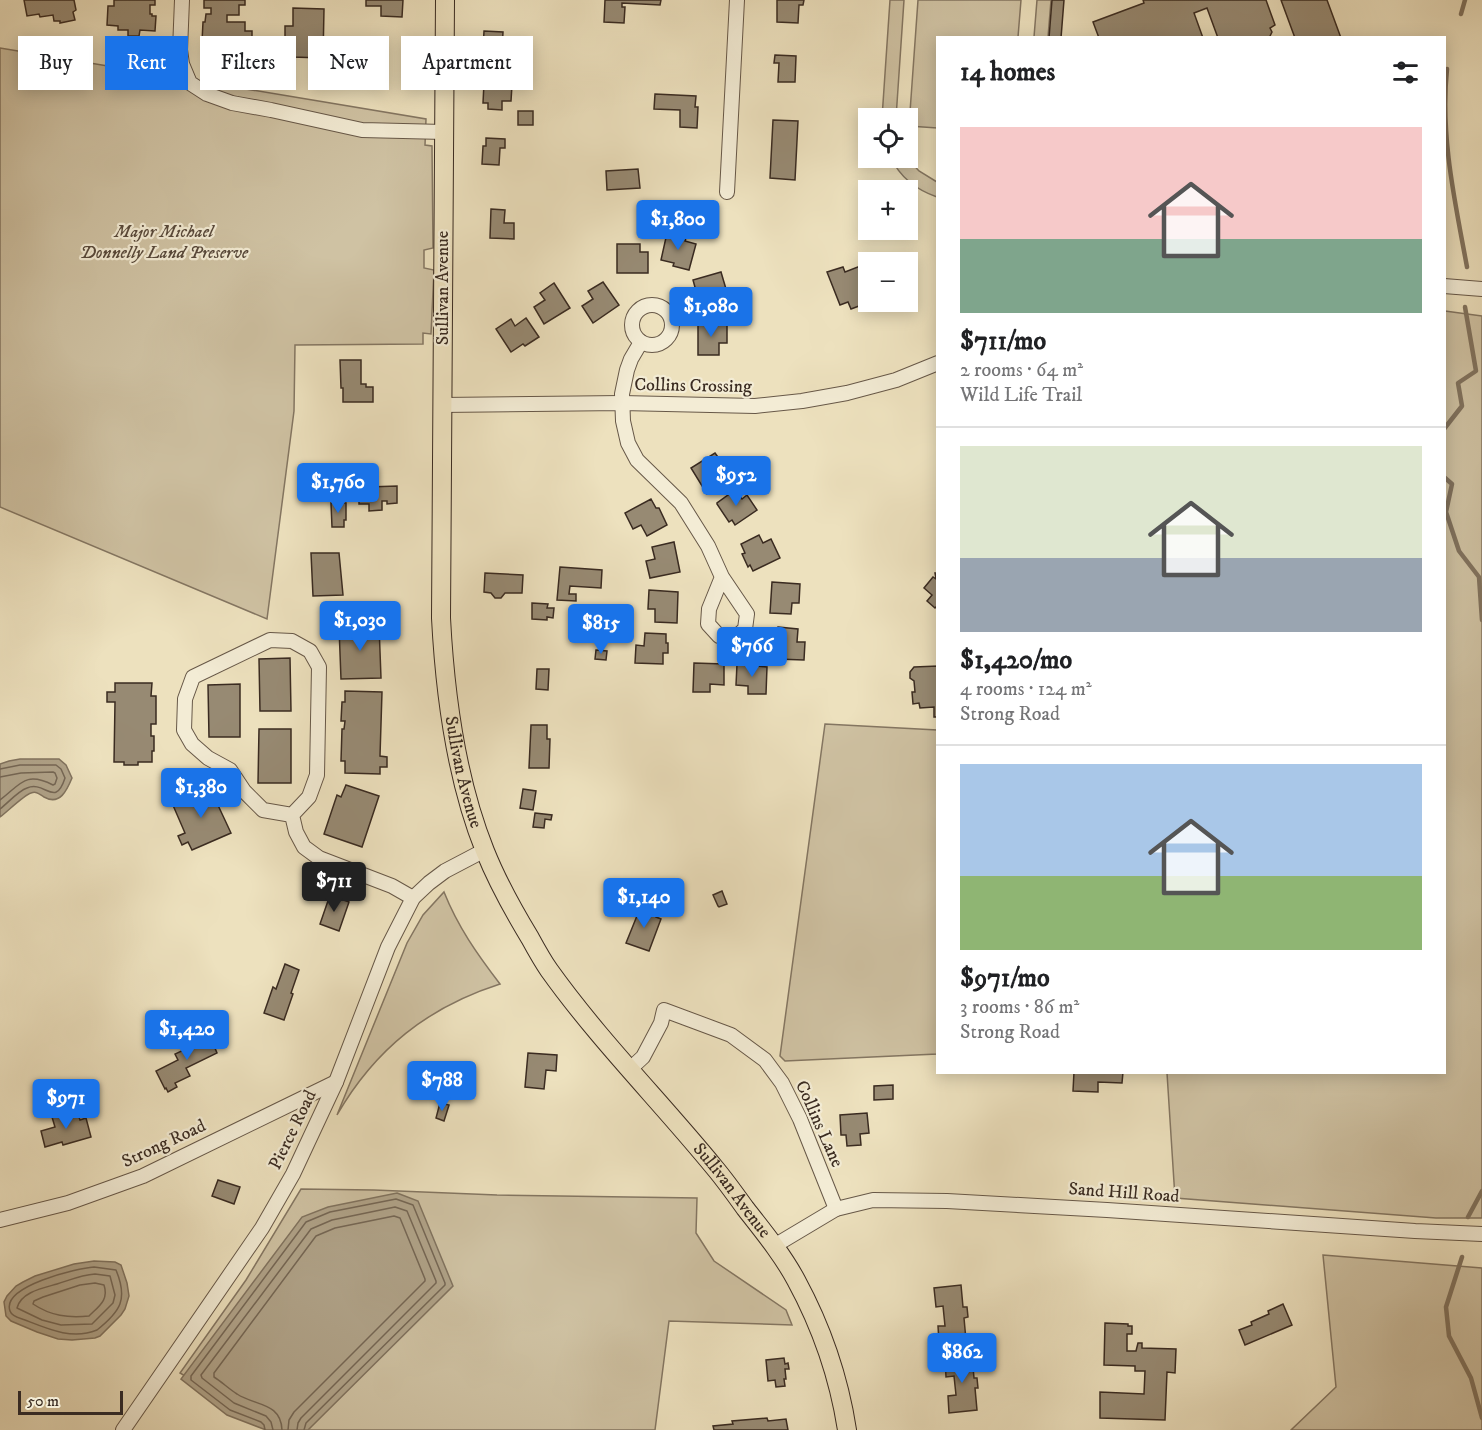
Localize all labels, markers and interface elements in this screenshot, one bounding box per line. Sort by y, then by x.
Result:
chip: Buy [18,36,93,90]
chip: Rent [105,36,188,90]
chip: Filters [200,36,296,90]
chip: New [308,36,389,90]
chip: Apartment [401,36,533,90]
text: 14 homes [960,56,1055,89]
icon: filters [1389,56,1422,89]
map controls [858,108,918,312]
button: locate [858,108,918,168]
icon: home [1137,166,1245,274]
button: + [858,180,918,240]
pin: $1,800 [629,200,727,251]
text: $1,800 [650,207,706,232]
park label: Major Michael Donnelly Land Preserve [80,221,249,264]
street label: Sullivan Avenue [432,231,454,345]
button: − [858,252,918,312]
pin: $1,080 [662,287,760,338]
text: $1,080 [683,294,739,319]
text: $711/mo [960,325,1046,358]
text: 2 rooms · 64 m² [960,358,1083,383]
street label: Collins Crossing [634,374,752,398]
text: Wild Life Trail [960,383,1082,408]
pin: $952 [700,456,772,507]
pin: $1,760 [289,463,387,514]
text: $952 [716,463,756,488]
text: $1,760 [311,470,365,495]
icon: home [1137,485,1245,593]
pin: $1,030 [311,601,409,652]
pin: $815 [565,604,637,655]
text: $1,030 [334,608,386,633]
text: $815 [582,611,620,636]
pin: $766 [716,627,788,678]
text: $766 [731,634,773,659]
text: $1,420/mo [960,644,1072,677]
text: 4 rooms · 124 m² [960,677,1092,702]
text: Strong Road [960,702,1060,727]
street label: Sullivan Avenue [440,715,487,831]
pin: $1,380 [152,768,250,819]
text: $1,380 [175,775,227,800]
icon: home [1137,803,1245,911]
pin: $711 [298,862,370,913]
text: $711 [316,869,352,894]
pin: $1,140 [595,878,693,929]
text: $1,140 [617,885,671,910]
text: $971/mo [960,962,1050,995]
text: 3 rooms · 86 m² [960,995,1079,1020]
pin: $1,420 [138,1010,236,1061]
text: $1,420 [159,1017,215,1042]
text: Strong Road [960,1020,1060,1045]
pin: $788 [406,1061,478,1112]
text: $788 [421,1068,463,1093]
street label: Collins Lane [790,1077,848,1171]
pin: $971 [30,1079,102,1130]
text: $971 [47,1086,85,1111]
street label: Pierce Road [264,1087,322,1173]
street label: Strong Road [119,1115,209,1173]
street label: Sullivan Avenue [688,1139,775,1242]
street label: Sand Hill Road [1068,1178,1180,1208]
pin: $862 [926,1333,998,1384]
text: $862 [941,1340,983,1365]
scale bar [18,1388,123,1416]
text: 50 m [27,1391,59,1411]

